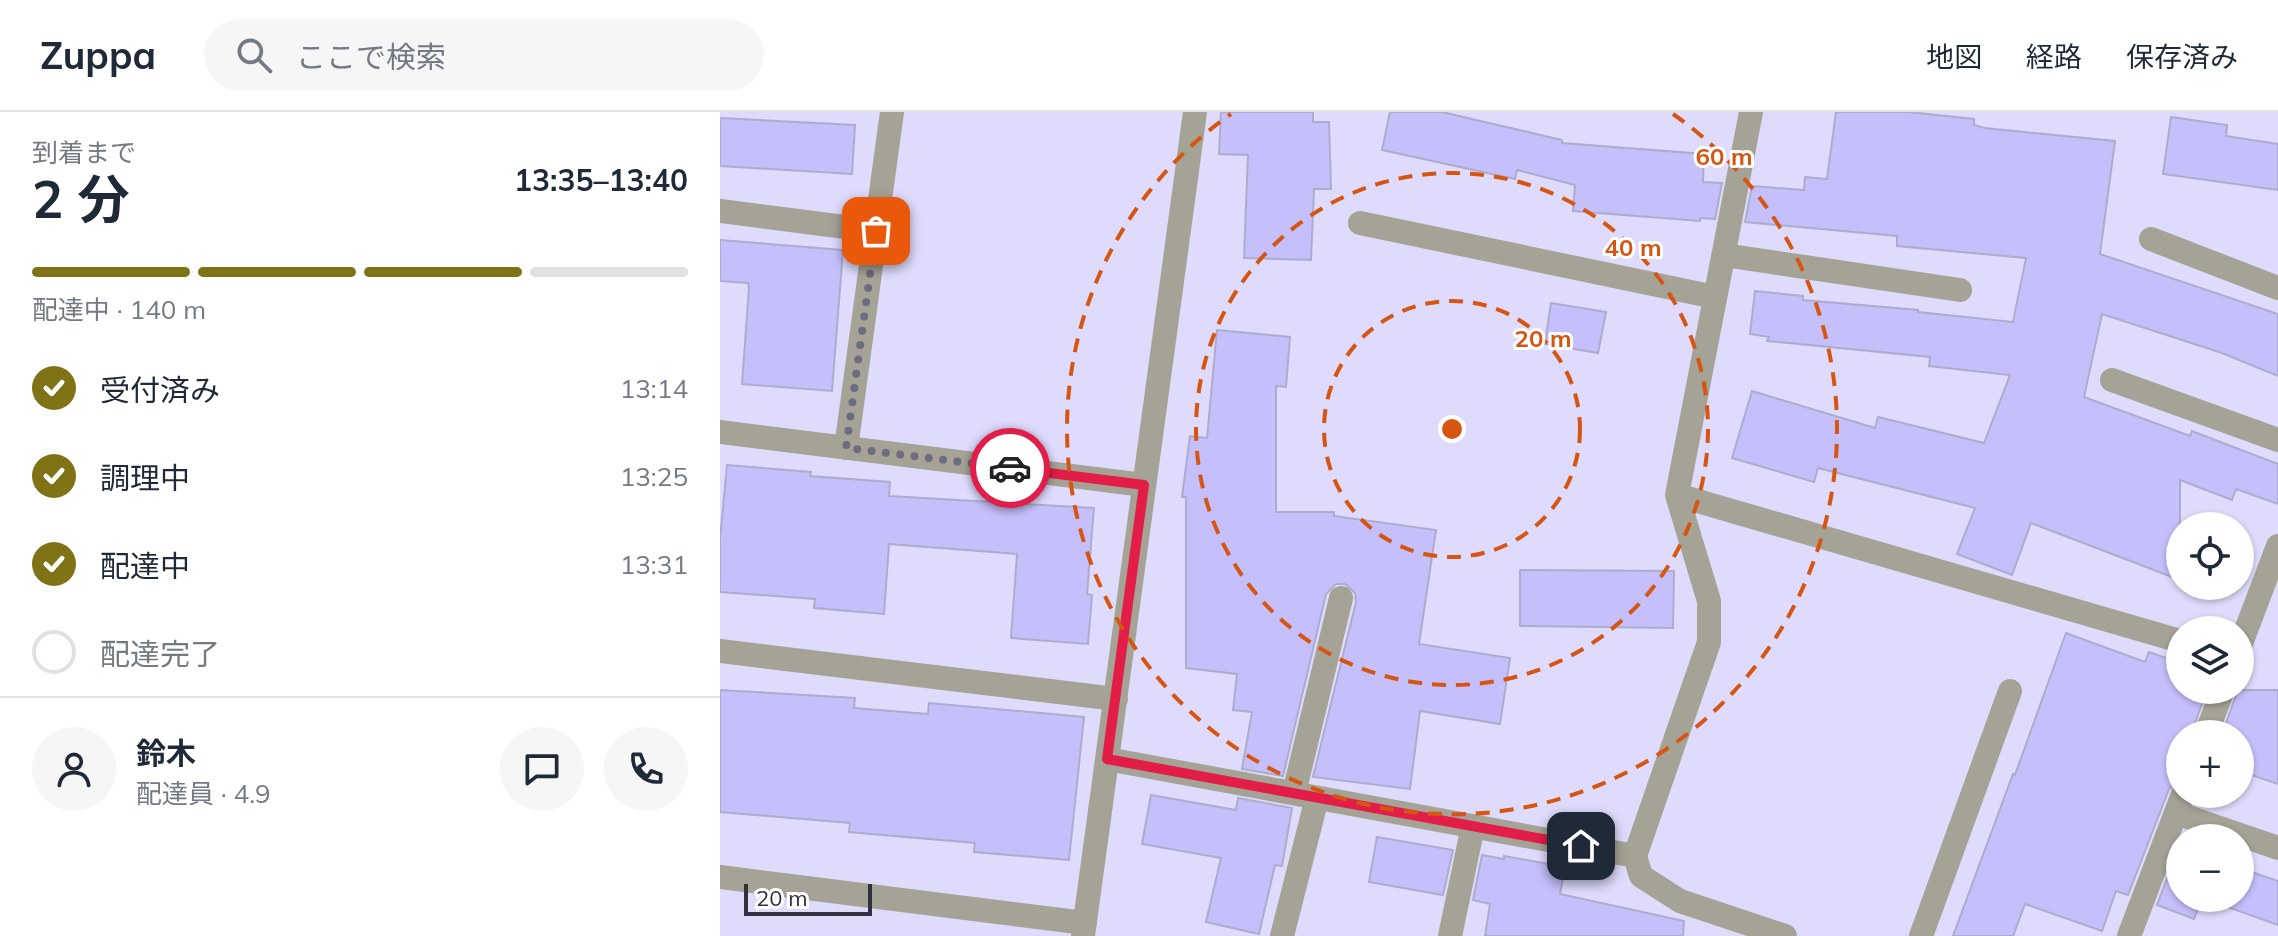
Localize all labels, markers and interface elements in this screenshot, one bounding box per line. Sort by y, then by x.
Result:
search box [204,19,764,91]
text: Zuppa [40,31,156,79]
icon: search [232,33,276,77]
text: ここで検索 [296,38,446,76]
text: 地図 [1926,39,1982,74]
text: 経路 [2026,39,2082,74]
text: 保存済み [2126,39,2238,74]
text: 到着まで [32,136,136,169]
text: 60 m [1696,141,1752,171]
text: 13:35–13:40 [514,161,688,199]
text: 2 分 [32,166,129,231]
pin [842,197,910,265]
icon: bag [854,209,898,253]
text: 40 m [1605,232,1661,262]
text: 配達中 · 140 m [32,293,206,326]
text: 20 m [1515,323,1571,353]
icon: check [32,366,76,410]
text: 受付済み [100,371,220,409]
text: 13:14 [620,372,688,405]
centre of rings [1438,415,1466,443]
courier [970,428,1050,508]
icon: car [988,446,1032,490]
icon: check [32,454,76,498]
text: 調理中 [100,459,190,497]
text: 13:25 [620,460,688,493]
map controls [2166,512,2254,912]
button: locate [2166,512,2254,600]
icon: check [32,542,76,586]
text: 配達中 [100,547,190,585]
text: 13:31 [620,548,688,581]
button: layers [2166,616,2254,704]
text: 配達完了 [100,635,220,673]
button: + [2166,720,2254,808]
button: person [32,727,116,811]
button: chat [500,727,584,811]
button: phone [604,727,688,811]
text: 鈴木 [136,734,196,772]
text: 配達員 · 4.9 [136,777,271,810]
pin [1547,812,1615,880]
icon: home [1559,824,1603,868]
button: − [2166,824,2254,912]
scale bar [744,880,872,916]
text: 20 m [756,884,807,912]

